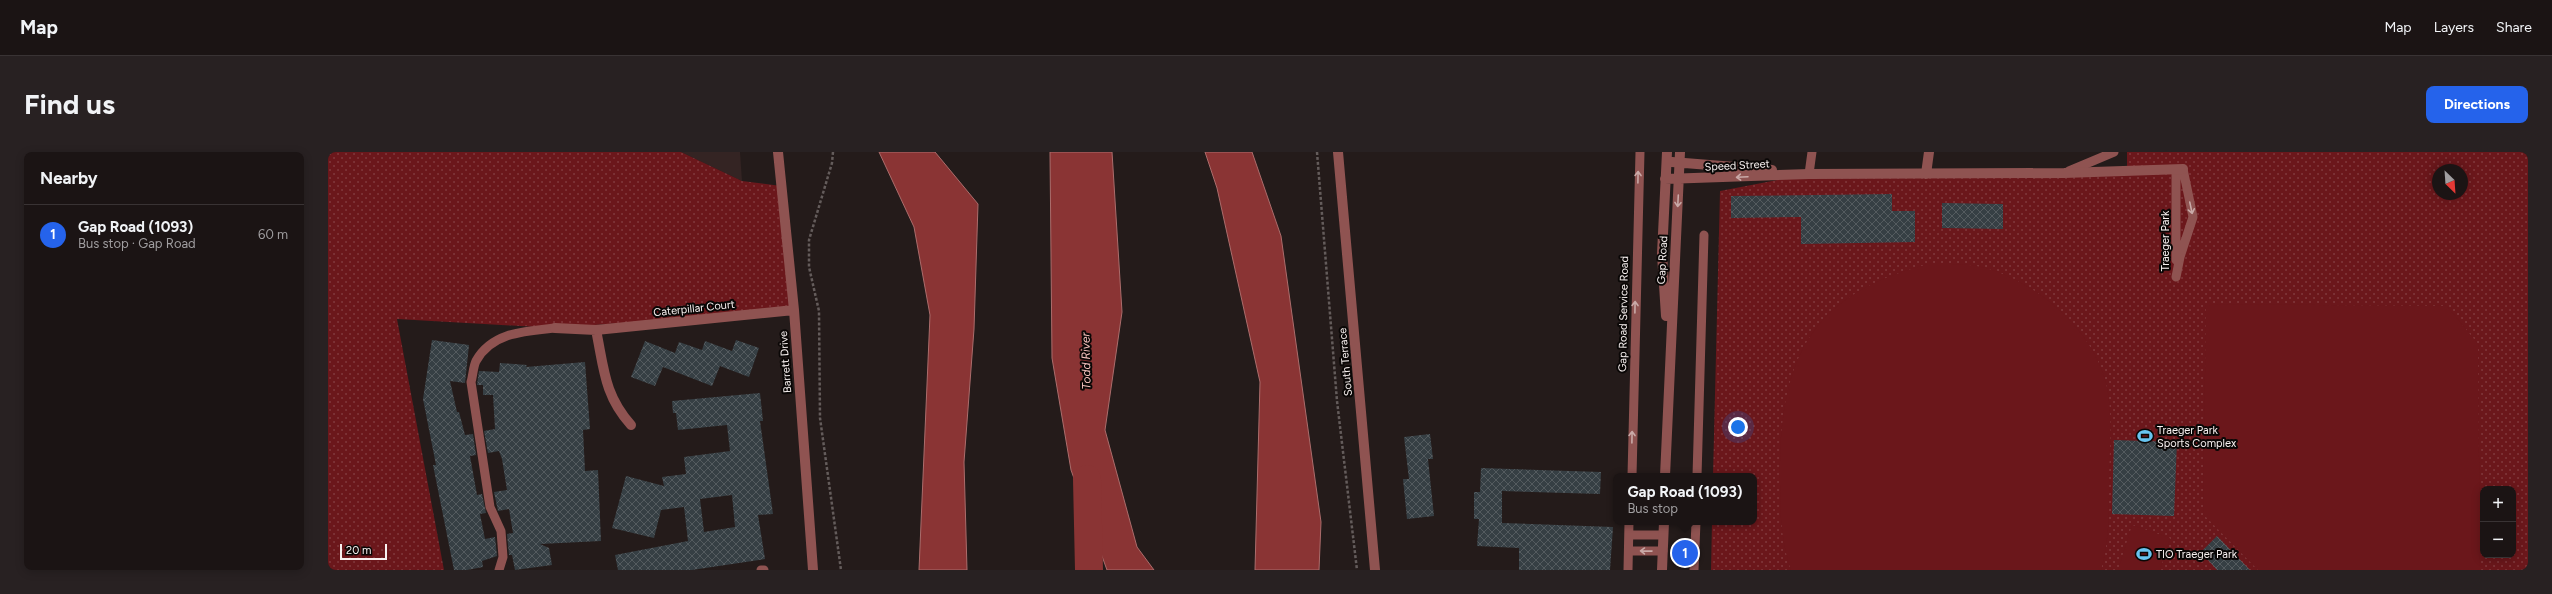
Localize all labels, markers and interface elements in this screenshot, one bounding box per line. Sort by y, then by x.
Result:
text: Map [20,16,58,39]
text: Map [2384,19,2412,36]
text: Layers [2434,19,2474,36]
text: Share [2496,19,2532,36]
button: Directions [2426,86,2528,123]
text: Find us [24,87,115,121]
street label: Speed Street [1704,157,1770,174]
north arrow [2432,164,2468,200]
text: Nearby [40,168,98,188]
one-way arrow [1635,171,1642,184]
one-way arrow [1736,173,1749,180]
one-way arrow [1674,194,1681,207]
one-way arrow [2187,201,2195,214]
street label: Traeger Park [2159,210,2172,271]
text: Gap Road (1093) [78,218,193,236]
text: 1 [50,227,56,242]
text: 60 m [258,227,288,242]
street label: Gap Road [1655,235,1670,285]
text: Bus stop · Gap Road [78,236,196,251]
street label: Gap Road Service Road [1616,256,1631,372]
street label: Caterpillar Court [653,298,735,319]
one-way arrow [1632,301,1639,314]
street label: South Terrace [1336,327,1355,397]
street label: Barrett Drive [777,330,794,393]
water label: Todd River [1078,331,1093,390]
your location [1728,417,1748,437]
place label: Traeger Park Sports Complex [2157,424,2237,450]
sports icon: Traeger Park Sports Complex [2136,427,2154,445]
one-way arrow [1629,431,1636,444]
popup [1613,473,1757,525]
text: Gap Road (1093) [1627,483,1743,501]
map controls [2480,486,2516,558]
button: + [2480,486,2516,522]
text: Bus stop [1627,501,1678,516]
button: − [2480,522,2516,558]
pin: 1 [1672,538,1698,568]
scale bar [340,542,387,561]
text: 20 m [346,544,371,557]
sports icon: TIO Traeger Park [2135,545,2153,563]
one-way arrow [1640,547,1653,555]
place label: TIO Traeger Park [2156,548,2238,561]

